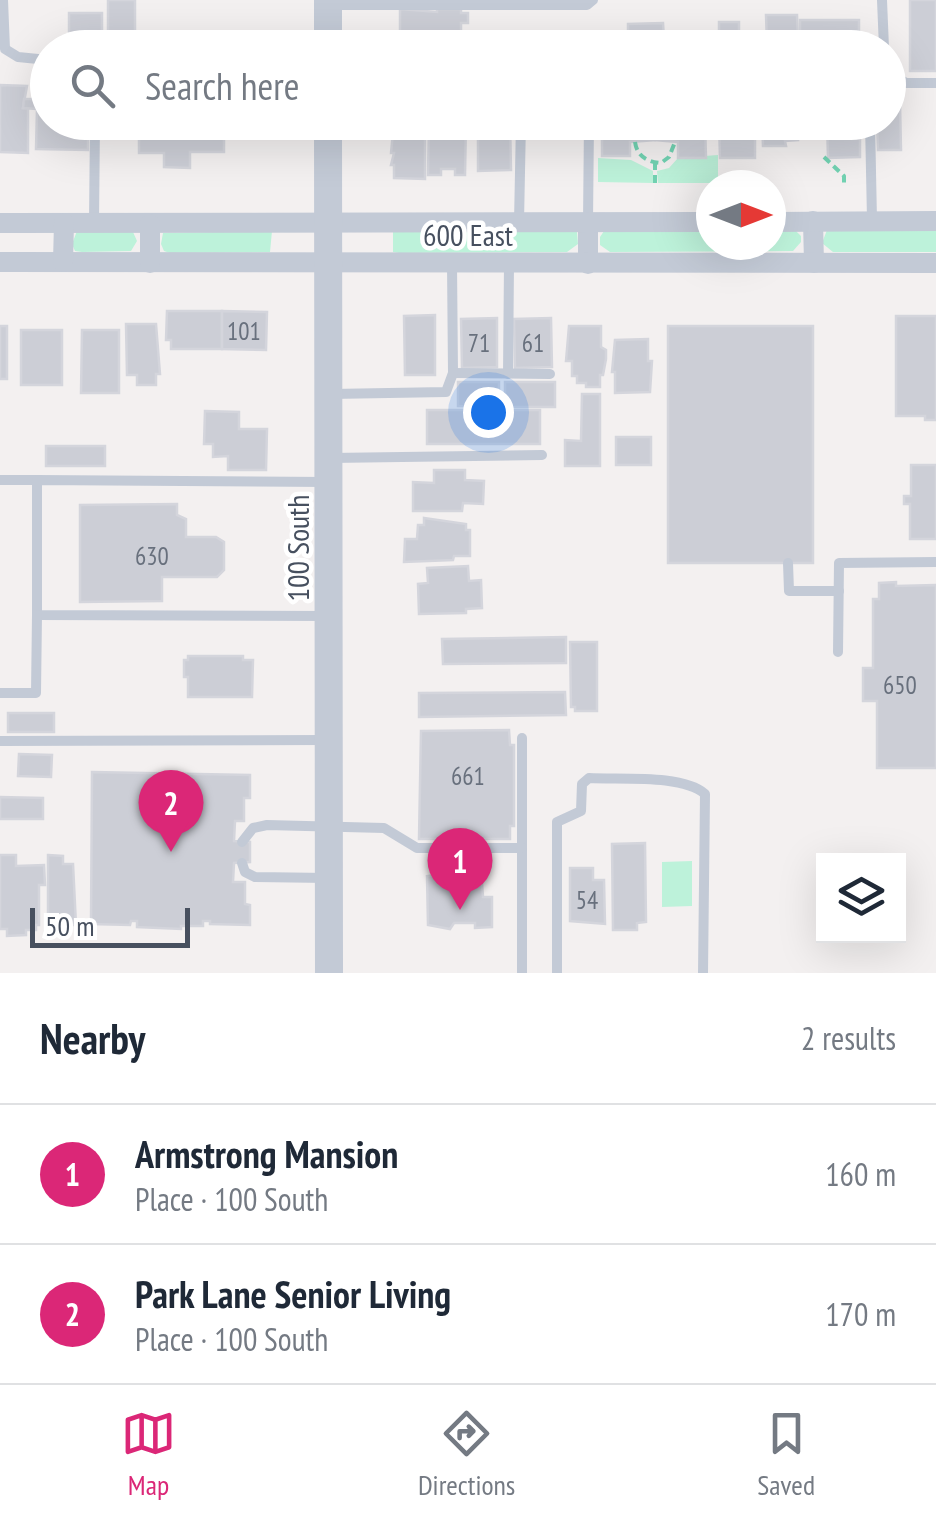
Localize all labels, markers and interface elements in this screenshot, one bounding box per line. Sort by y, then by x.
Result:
search box [30,30,906,140]
icon: search [65,58,120,113]
text: Search here [145,61,299,110]
north arrow [696,170,786,260]
street label: 600 East [423,215,514,254]
house number: 101 [227,315,261,347]
house number: 71 [468,327,490,359]
house number: 61 [522,327,544,359]
your location [463,387,514,438]
street label: 100 South [278,494,317,602]
house number: 630 [135,540,169,572]
house number: 650 [883,669,917,701]
house number: 661 [451,760,485,792]
pin: 2 [138,770,204,852]
pin: 1 [428,828,492,910]
map controls [816,853,906,943]
button: layers [816,853,906,943]
house number: 54 [576,884,598,916]
scale bar [30,903,190,948]
text: 50 m [45,907,94,944]
text: Nearby [40,1011,145,1066]
text: 2 results [801,1017,896,1059]
text: Armstrong Mansion [135,1129,398,1178]
text: 1 [65,1153,80,1195]
text: 160 m [825,1153,896,1195]
text: Place · 100 South [135,1178,328,1220]
text: Park Lane Senior Living [135,1269,451,1318]
text: 2 [65,1293,80,1335]
text: 170 m [825,1293,896,1335]
text: Place · 100 South [135,1318,328,1360]
tab: Map [121,1406,176,1503]
tab: Directions [418,1406,515,1503]
tab: Saved [757,1406,815,1503]

